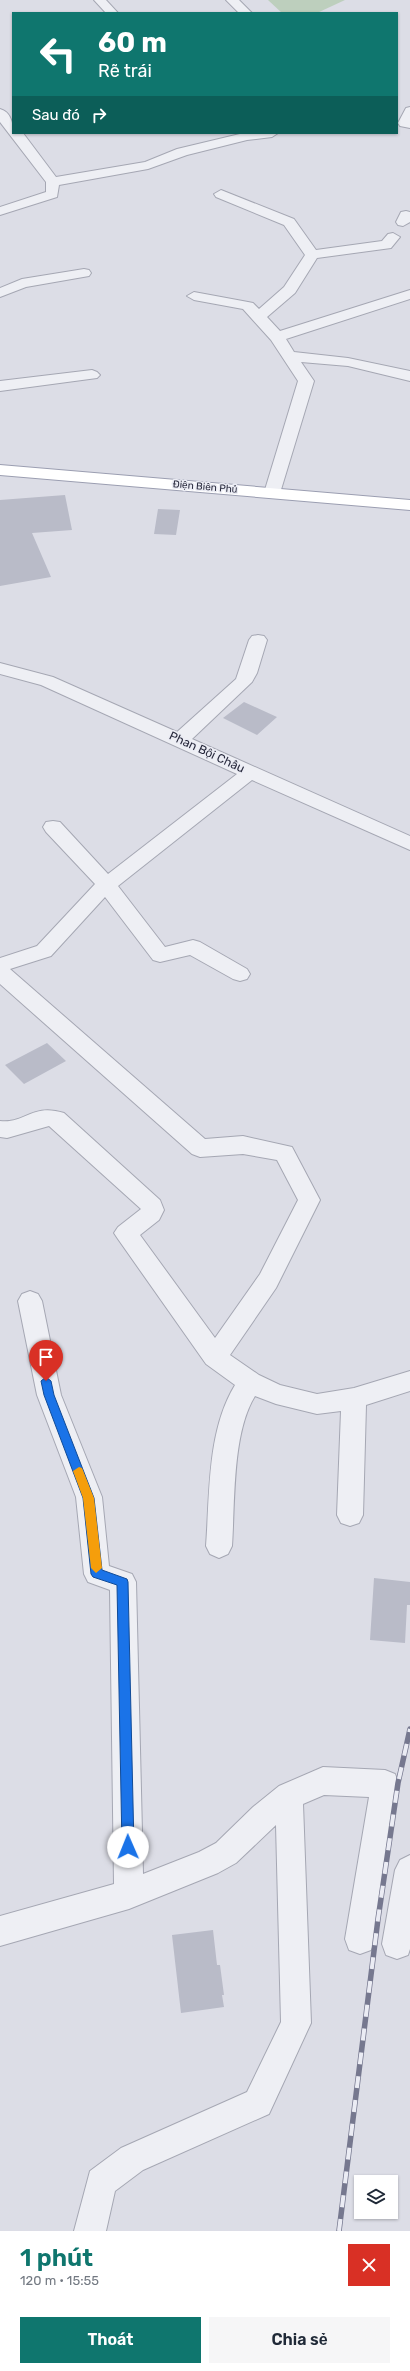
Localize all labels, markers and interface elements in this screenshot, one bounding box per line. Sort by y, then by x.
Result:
text: 60 m [98,26,167,59]
icon: left [32,28,84,80]
text: Rẽ trái [98,60,152,82]
icon: right [88,104,110,126]
text: Sau đó [32,106,80,124]
street label: Điện Biên Phủ [172,478,238,496]
street label: Phan Bội Châu [167,728,247,776]
pin [29,1340,63,1381]
icon: arrive [35,1346,57,1368]
position arrow [107,1826,149,1868]
map controls [354,2175,398,2219]
button: layers [354,2175,398,2219]
text: 1 phút [20,2244,93,2272]
button: close [348,2244,390,2286]
text: 120 m · 15:55 [20,2273,99,2288]
button: Thoát [20,2317,201,2363]
button: Chia sẻ [209,2317,390,2363]

